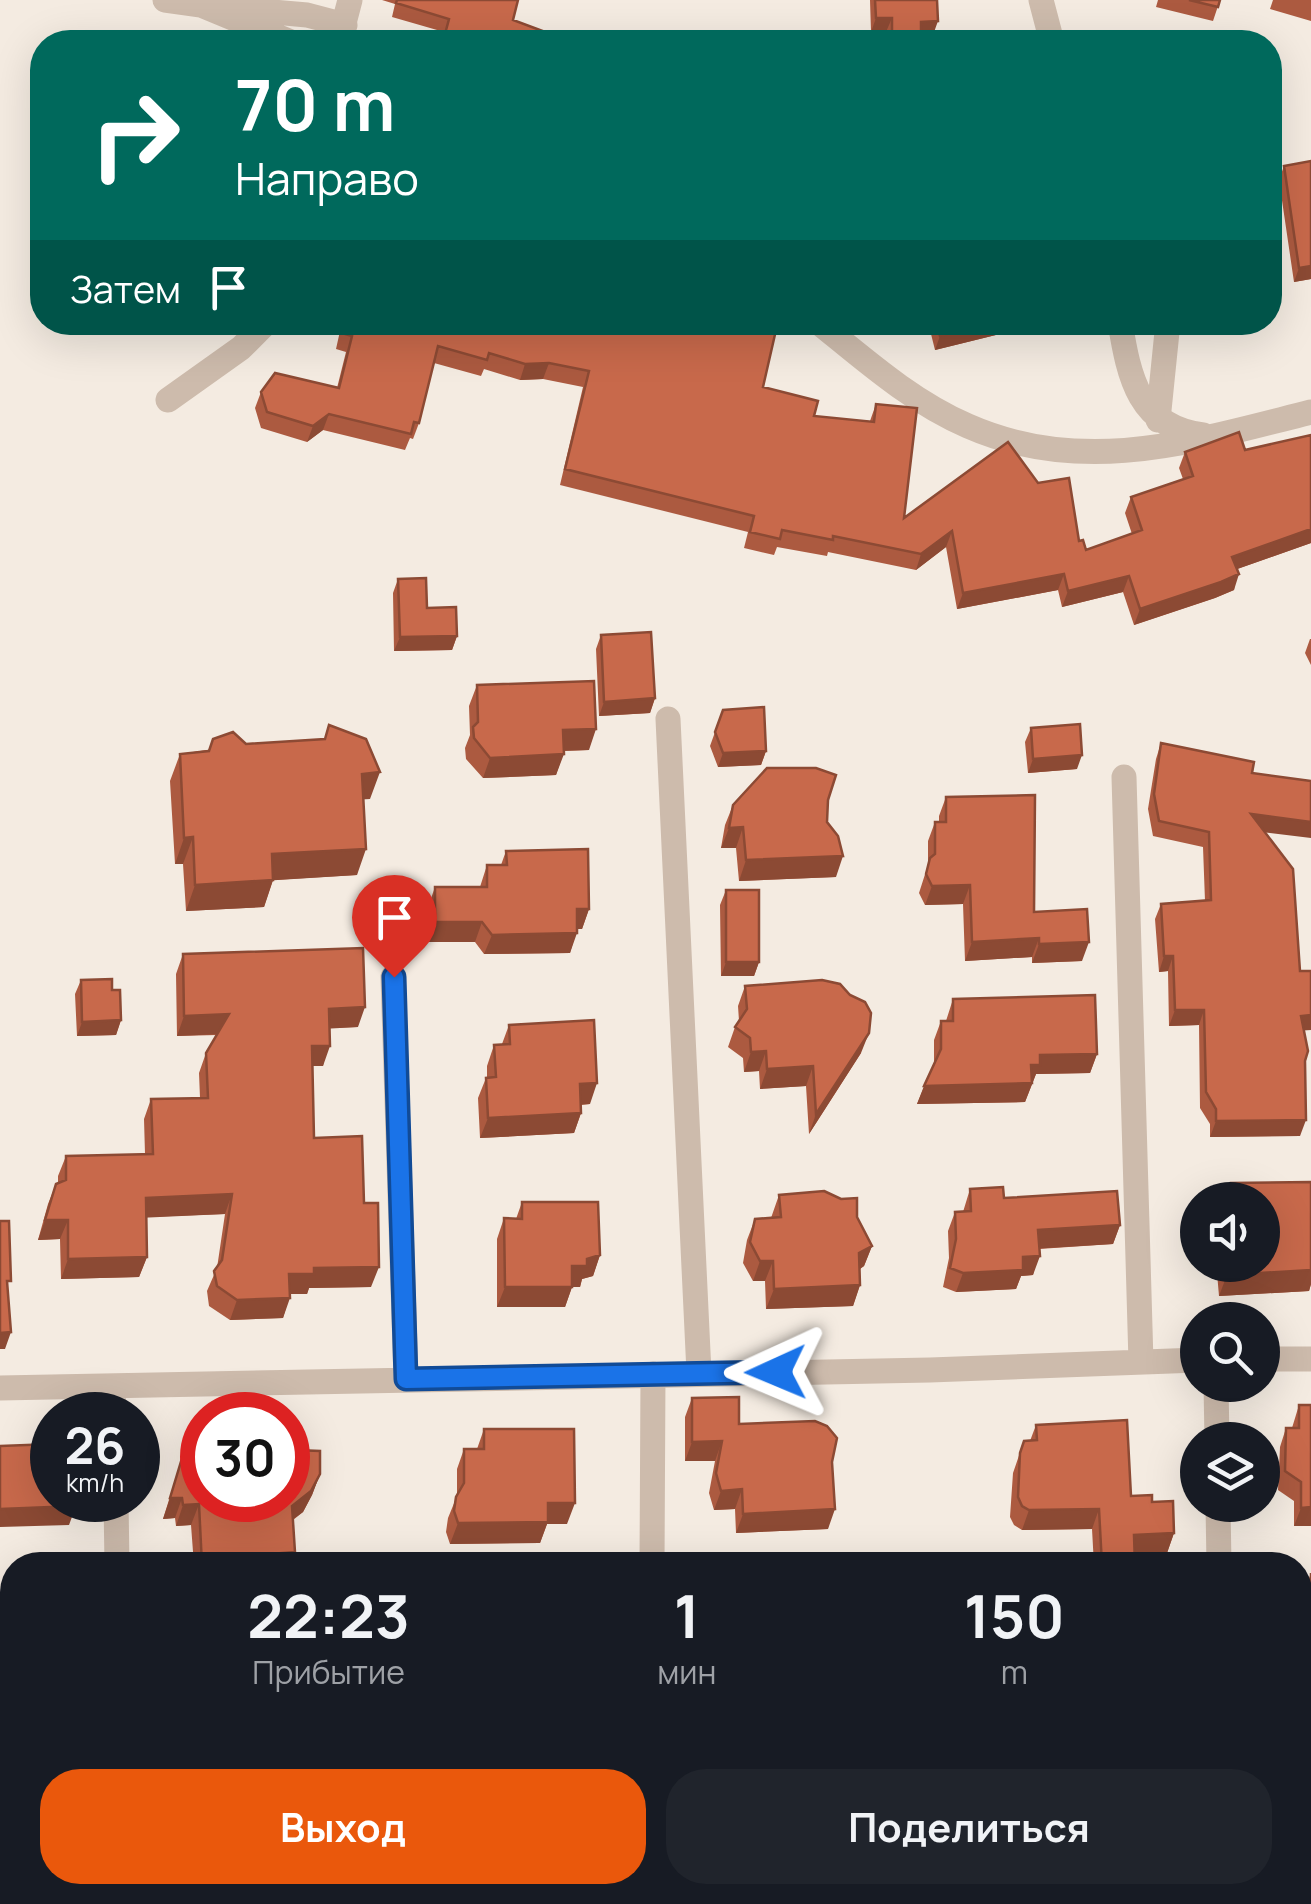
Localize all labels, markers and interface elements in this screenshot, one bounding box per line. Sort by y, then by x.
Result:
text: 70 m [235,56,395,152]
icon: right [70,70,200,200]
text: Направо [235,147,419,209]
icon: arrive [201,260,256,315]
text: Затем [70,262,181,314]
pin [352,875,437,978]
icon: arrive [367,890,422,945]
map controls [1180,1182,1280,1522]
button: sound [1180,1182,1280,1282]
button: search [1180,1302,1280,1402]
position arrow [724,1320,828,1424]
speed limit sign: 30 [180,1392,310,1522]
text: 26 [65,1411,125,1479]
button: layers [1180,1422,1280,1522]
text: km/h [66,1465,124,1500]
text: 22:23 [247,1574,410,1656]
text: 1 [674,1574,700,1656]
text: 150 [964,1574,1065,1656]
text: Прибытие [252,1650,405,1694]
text: мин [657,1650,716,1694]
text: m [1001,1650,1028,1694]
button: Выход [40,1769,646,1884]
button: Поделиться [666,1769,1272,1884]

